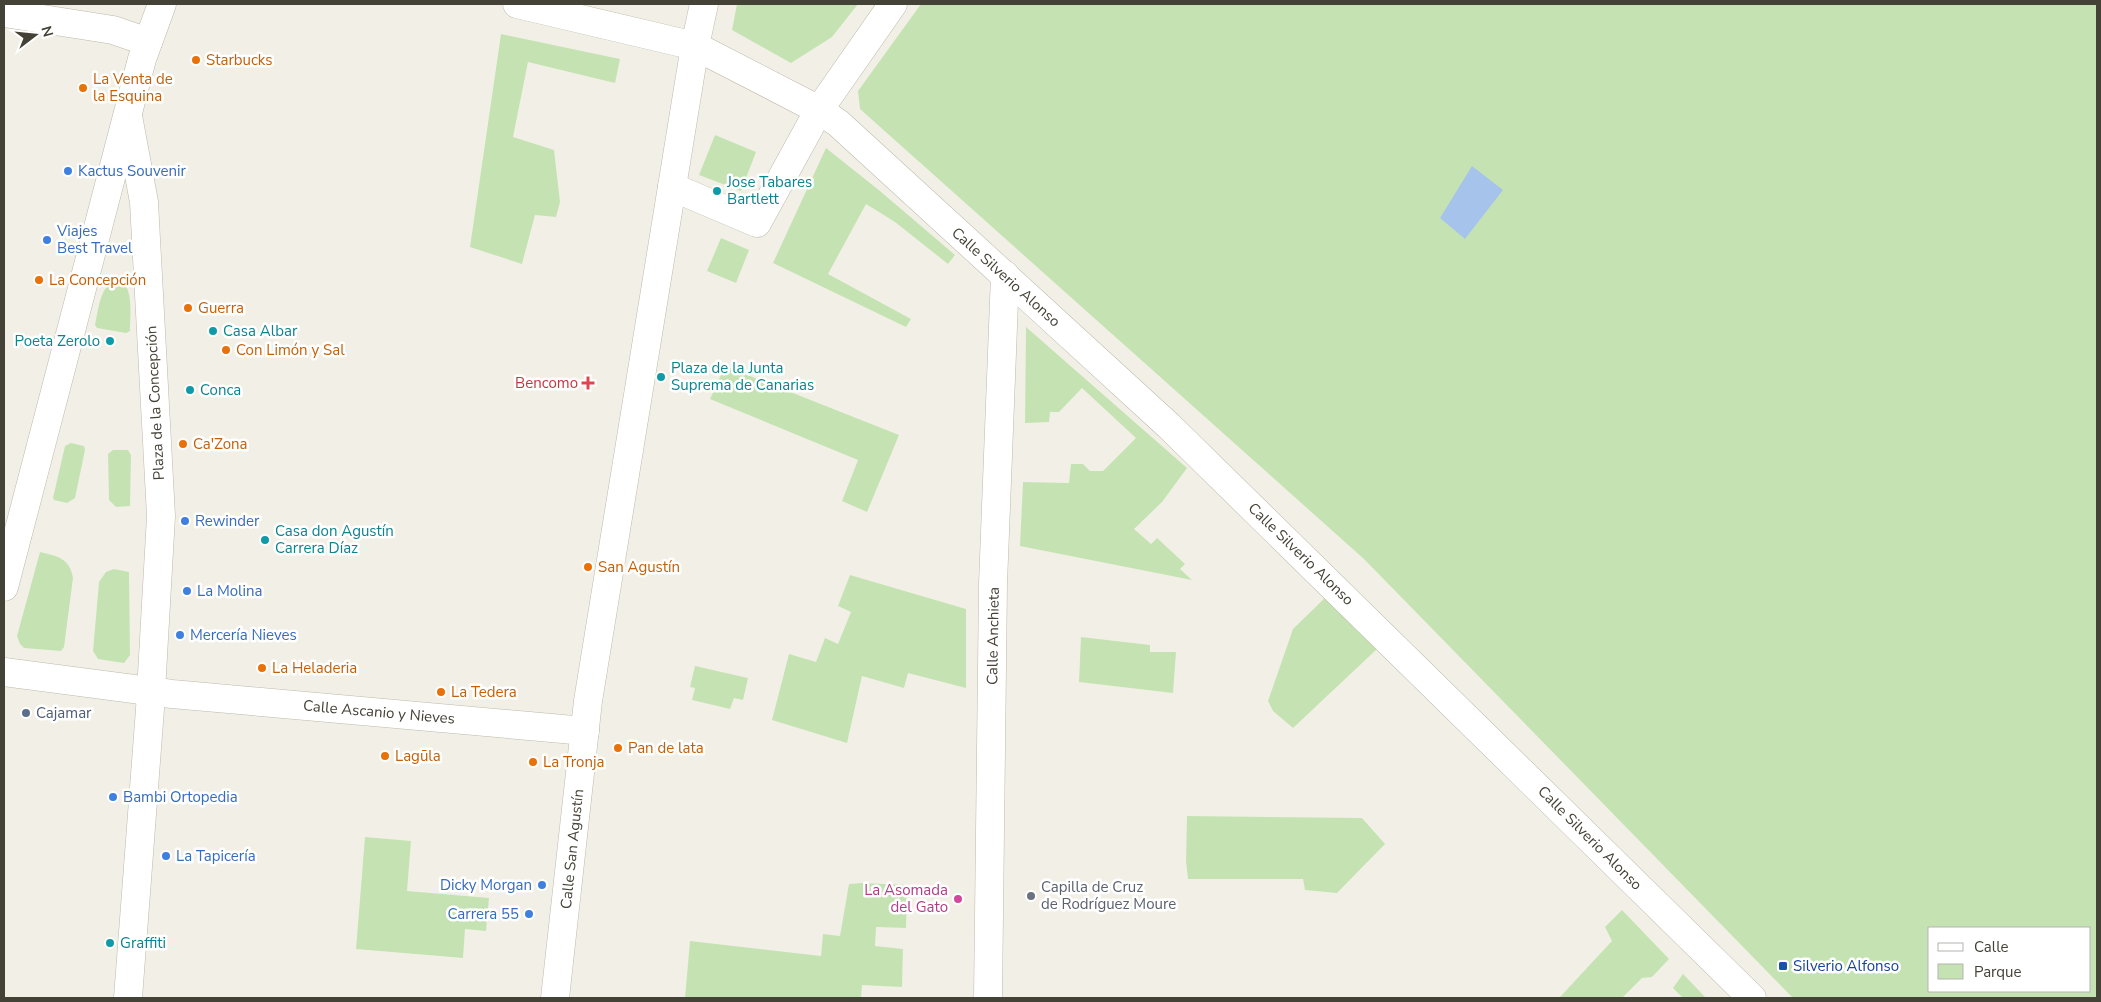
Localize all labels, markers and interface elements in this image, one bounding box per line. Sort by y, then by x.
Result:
north arrow [10,10,60,60]
text: N [36,24,58,39]
place label: Starbucks [206,50,272,70]
marker: Starbucks [190,54,202,66]
place label: La Venta de la Esquina [93,69,173,106]
marker: La Venta de la Esquina [77,82,89,94]
place label: Kactus Souvenir [78,161,187,181]
marker: Kactus Souvenir [62,165,74,177]
place label: Jose Tabares Bartlett [726,172,812,209]
marker: Jose Tabares Bartlett [711,185,723,197]
place label: Viajes Best Travel [56,221,133,258]
street label: Calle Silverio Alonso [947,223,1065,331]
marker: Viajes Best Travel [41,234,53,246]
place label: La Concepción [49,270,146,290]
marker: La Concepción [33,274,45,286]
place label: Guerra [198,298,244,318]
marker: Guerra [182,302,194,314]
place label: Casa Albar [223,321,298,341]
street label: Plaza de la Concepción [141,325,169,481]
marker: Casa Albar [207,325,219,337]
place label: Poeta Zerolo [15,331,100,351]
marker: Poeta Zerolo [104,335,116,347]
place label: Con Limón y Sal [236,340,345,360]
marker: Con Limón y Sal [220,344,232,356]
place label: Plaza de la Junta Suprema de Canarias [671,358,814,395]
marker: Plaza de la Junta Suprema de Canarias [655,371,667,383]
place label: Bencomo [515,373,578,393]
marker: Bencomo [582,377,594,389]
place label: Conca [200,380,241,400]
marker: Conca [184,384,196,396]
place label: Ca'Zona [193,434,248,454]
marker: Ca'Zona [177,438,189,450]
street label: Calle Silverio Alonso [1244,498,1358,610]
place label: Rewinder [195,511,260,531]
marker: Rewinder [179,515,191,527]
place label: Casa don Agustín Carrera Díaz [275,521,394,558]
marker: Casa don Agustín Carrera Díaz [259,534,271,546]
place label: San Agustín [598,557,680,577]
marker: San Agustín [582,561,594,573]
place label: La Molina [197,581,263,601]
marker: La Molina [181,585,193,597]
street label: Calle Anchieta [982,587,1004,685]
place label: Mercería Nieves [190,625,297,645]
marker: Mercería Nieves [174,629,186,641]
place label: La Heladeria [272,658,357,678]
marker: La Heladeria [256,662,268,674]
place label: La Tedera [451,682,517,702]
marker: La Tedera [435,686,447,698]
street label: Calle Ascanio y Nieves [302,695,456,729]
place label: Cajamar [36,703,92,723]
marker: Cajamar [20,707,32,719]
place label: Pan de lata [628,738,704,758]
marker: Pan de lata [612,742,624,754]
place label: Lagūla [395,746,441,766]
marker: Lagūla [379,750,391,762]
place label: La Tronja [543,752,604,772]
marker: La Tronja [527,756,539,768]
street label: Calle Silverio Alonso [1534,782,1646,894]
place label: Bambi Ortopedia [123,787,238,807]
street label: Calle San Agustín [556,788,588,910]
marker: Bambi Ortopedia [107,791,119,803]
place label: La Tapicería [176,846,256,866]
marker: La Tapicería [160,850,172,862]
place label: Dicky Morgan [440,875,532,895]
place label: Capilla de Cruz de Rodríguez Moure [1041,877,1176,914]
marker: Dicky Morgan [536,879,548,891]
place label: La Asomada del Gato [864,880,948,917]
marker: Capilla de Cruz de Rodríguez Moure [1025,890,1037,902]
marker: La Asomada del Gato [952,893,964,905]
place label: Carrera 55 [447,904,519,924]
marker: Carrera 55 [523,908,535,920]
legend [1928,927,2091,992]
place label: Graffiti [120,933,166,953]
marker: Graffiti [104,937,116,949]
text: Calle [1974,937,2009,957]
place label: Silverio Alfonso [1793,956,1899,976]
marker: Silverio Alfonso [1777,960,1789,972]
text: Parque [1974,962,2022,982]

